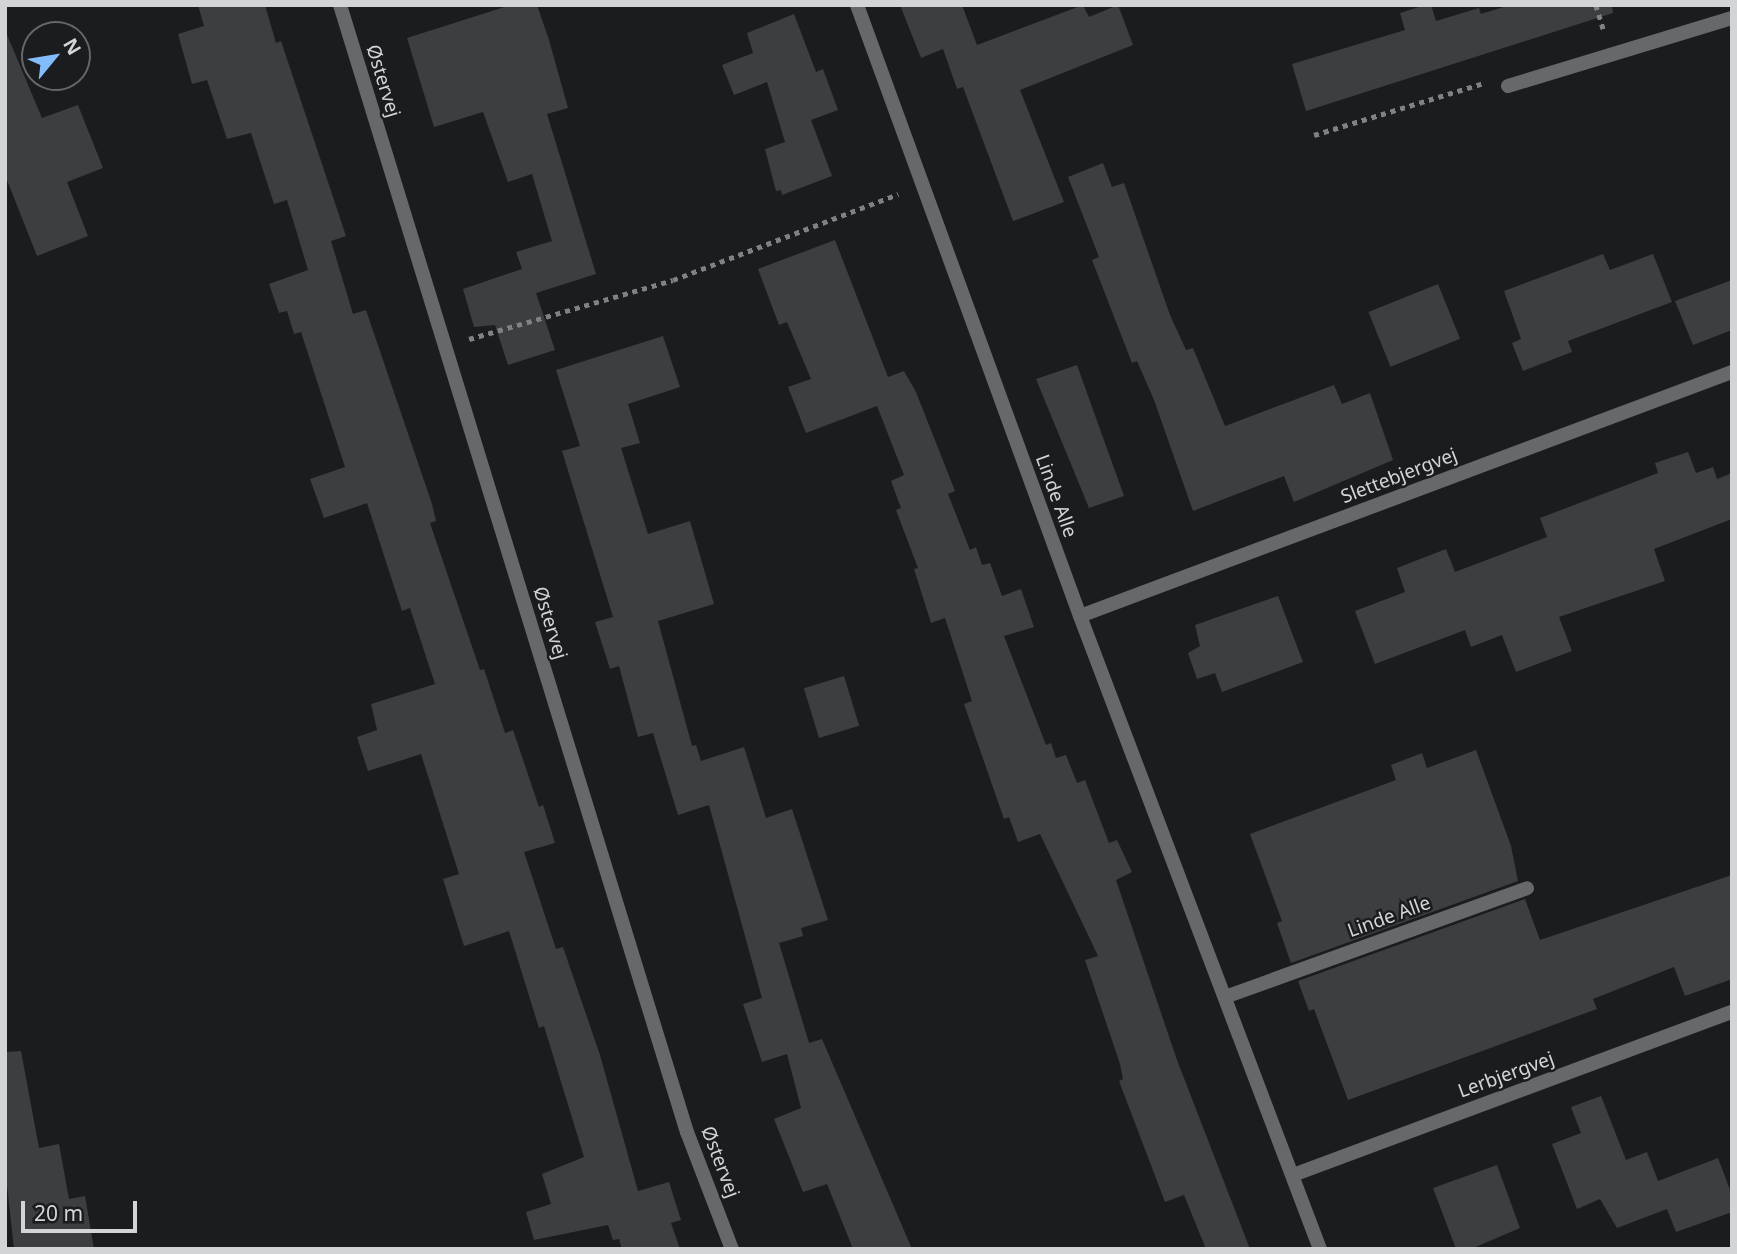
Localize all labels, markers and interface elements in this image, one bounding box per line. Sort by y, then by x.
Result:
north arrow [21,21,91,91]
text: N [57,33,88,60]
street label: Østervej [361,42,405,120]
street label: Slettebjergvej [1338,443,1460,509]
street label: Linde Alle [1030,451,1082,541]
street label: Østervej [528,584,572,662]
street label: Linde Alle [1344,891,1434,943]
street label: Lerbjergvej [1455,1047,1557,1103]
street label: Østervej [696,1123,744,1201]
scale bar [24,1188,140,1232]
text: 20 m [34,1199,83,1227]

